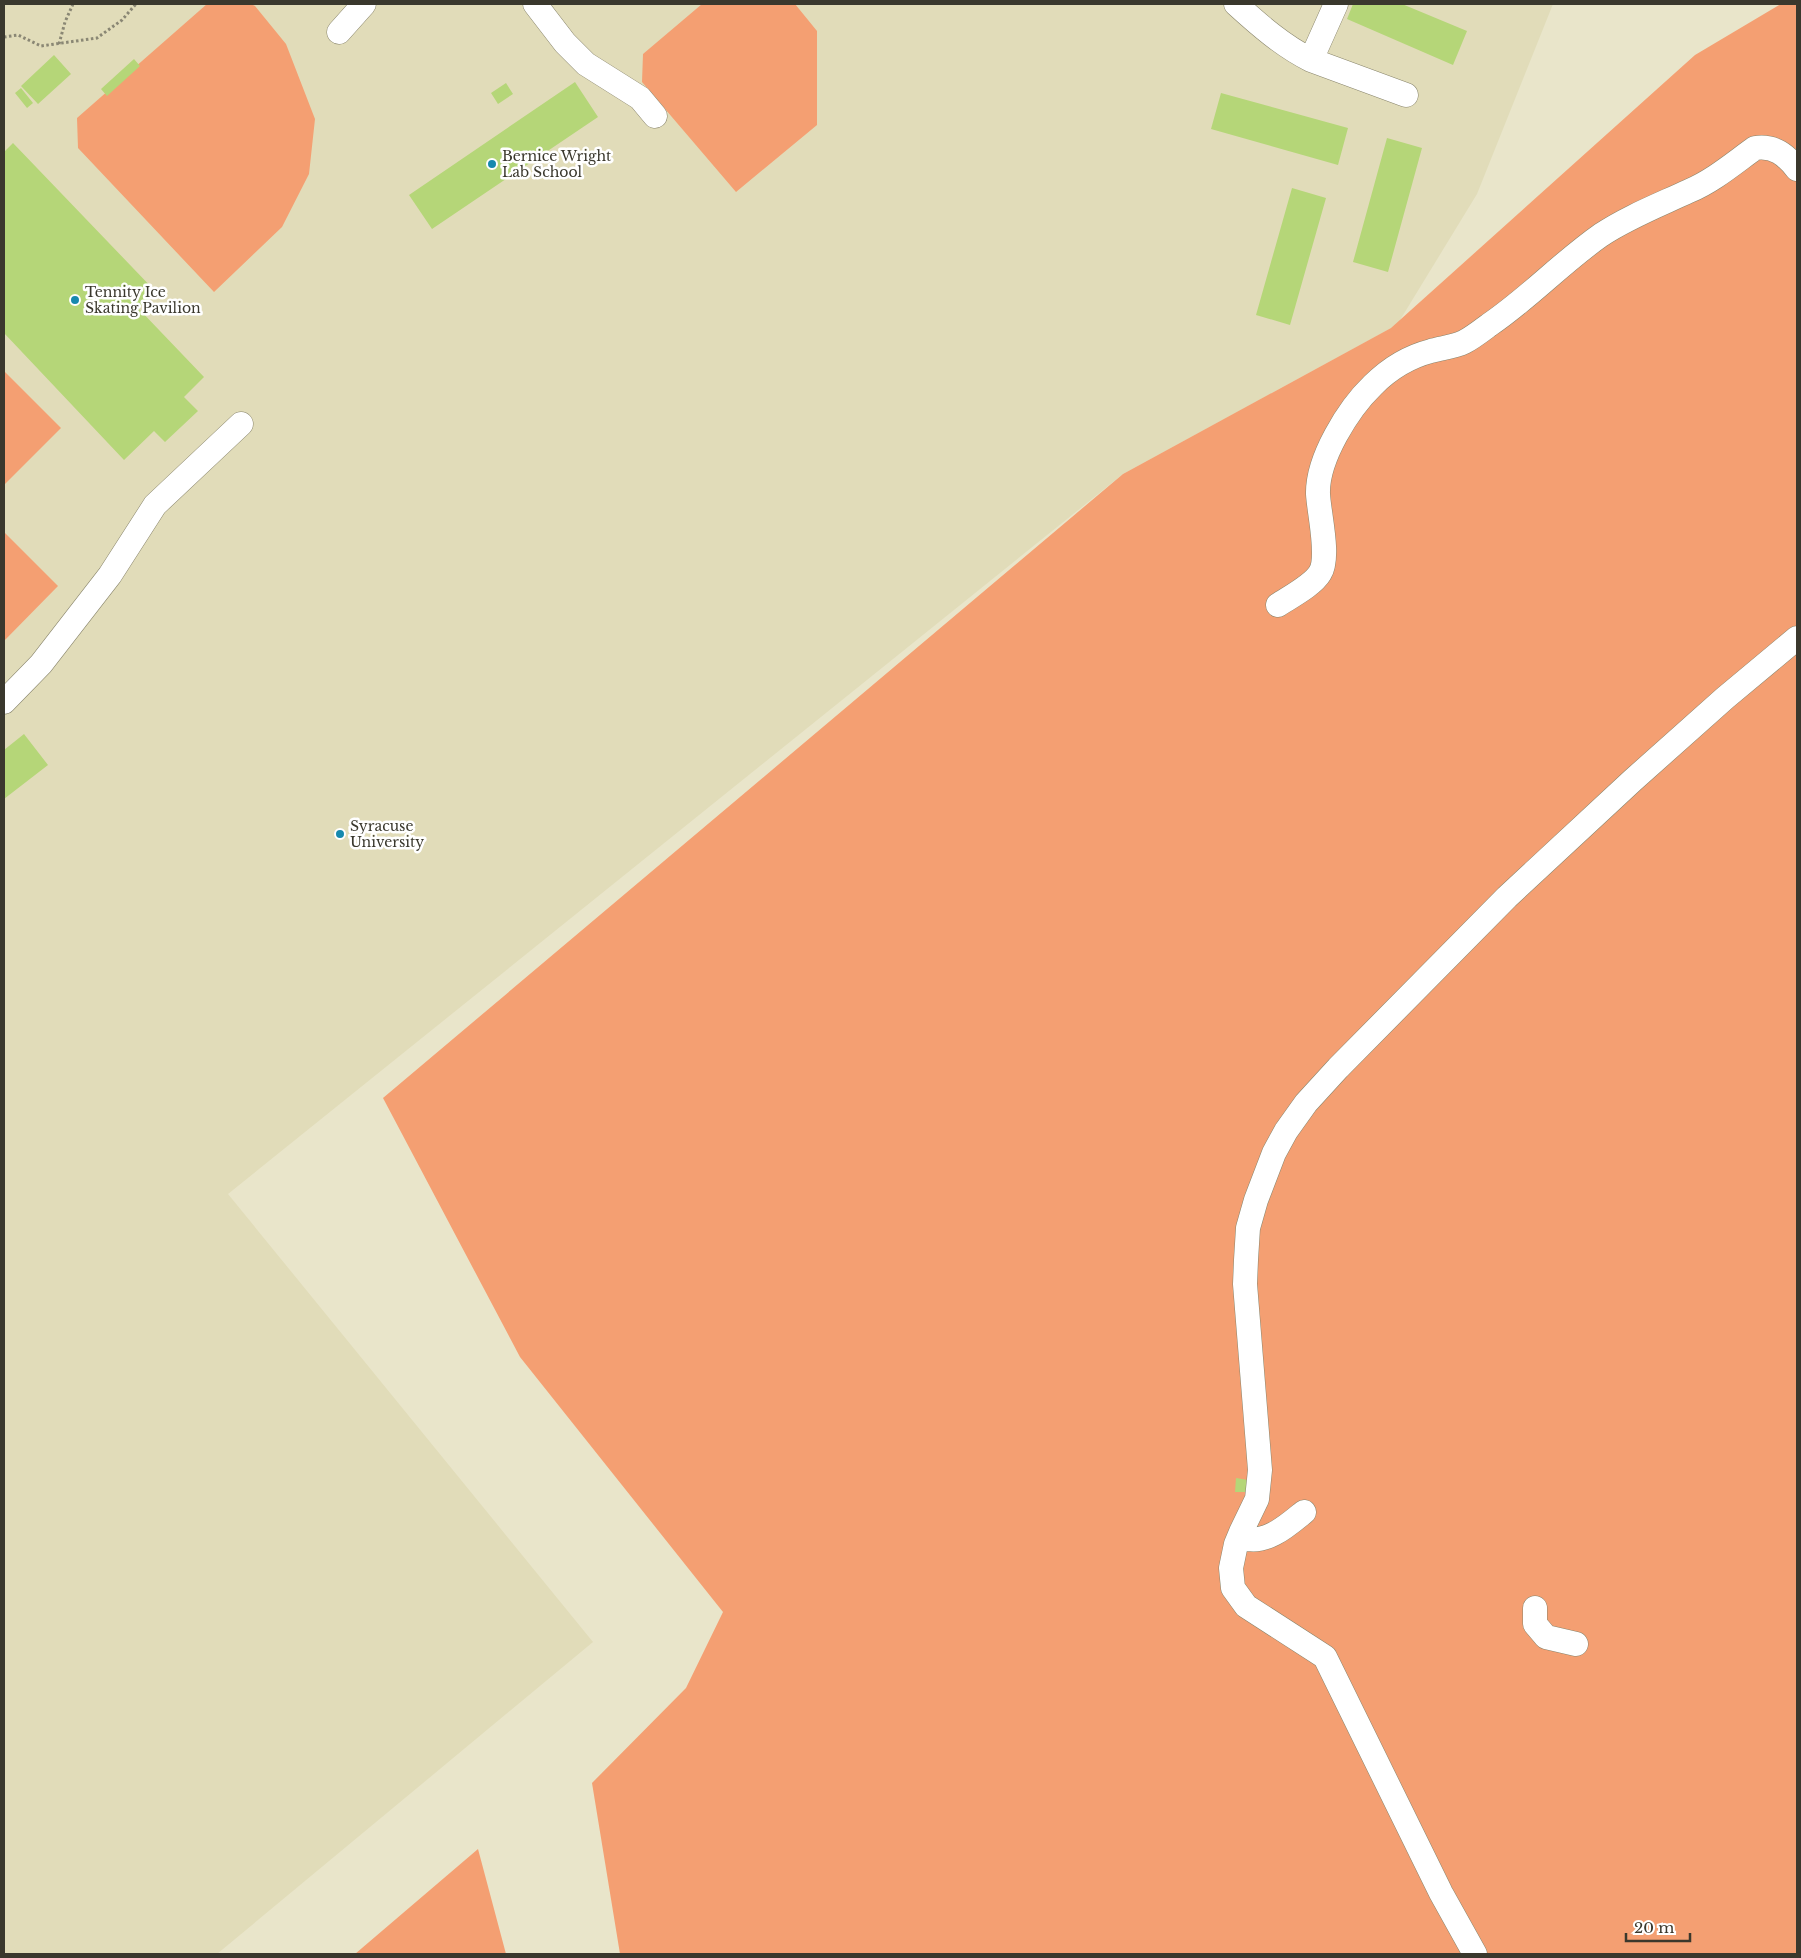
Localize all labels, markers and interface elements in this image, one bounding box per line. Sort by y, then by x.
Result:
place label: Bernice Wright Lab School [502,147,612,181]
marker: Bernice Wright Lab School [486,158,498,170]
place label: Tennity Ice Skating Pavilion [85,283,201,317]
marker: Tennity Ice Skating Pavilion [69,294,81,306]
place label: Syracuse University [350,817,424,851]
marker: Syracuse University [334,828,346,840]
scale bar [1626,1910,1690,1942]
text: 20 m [1634,1918,1674,1937]

